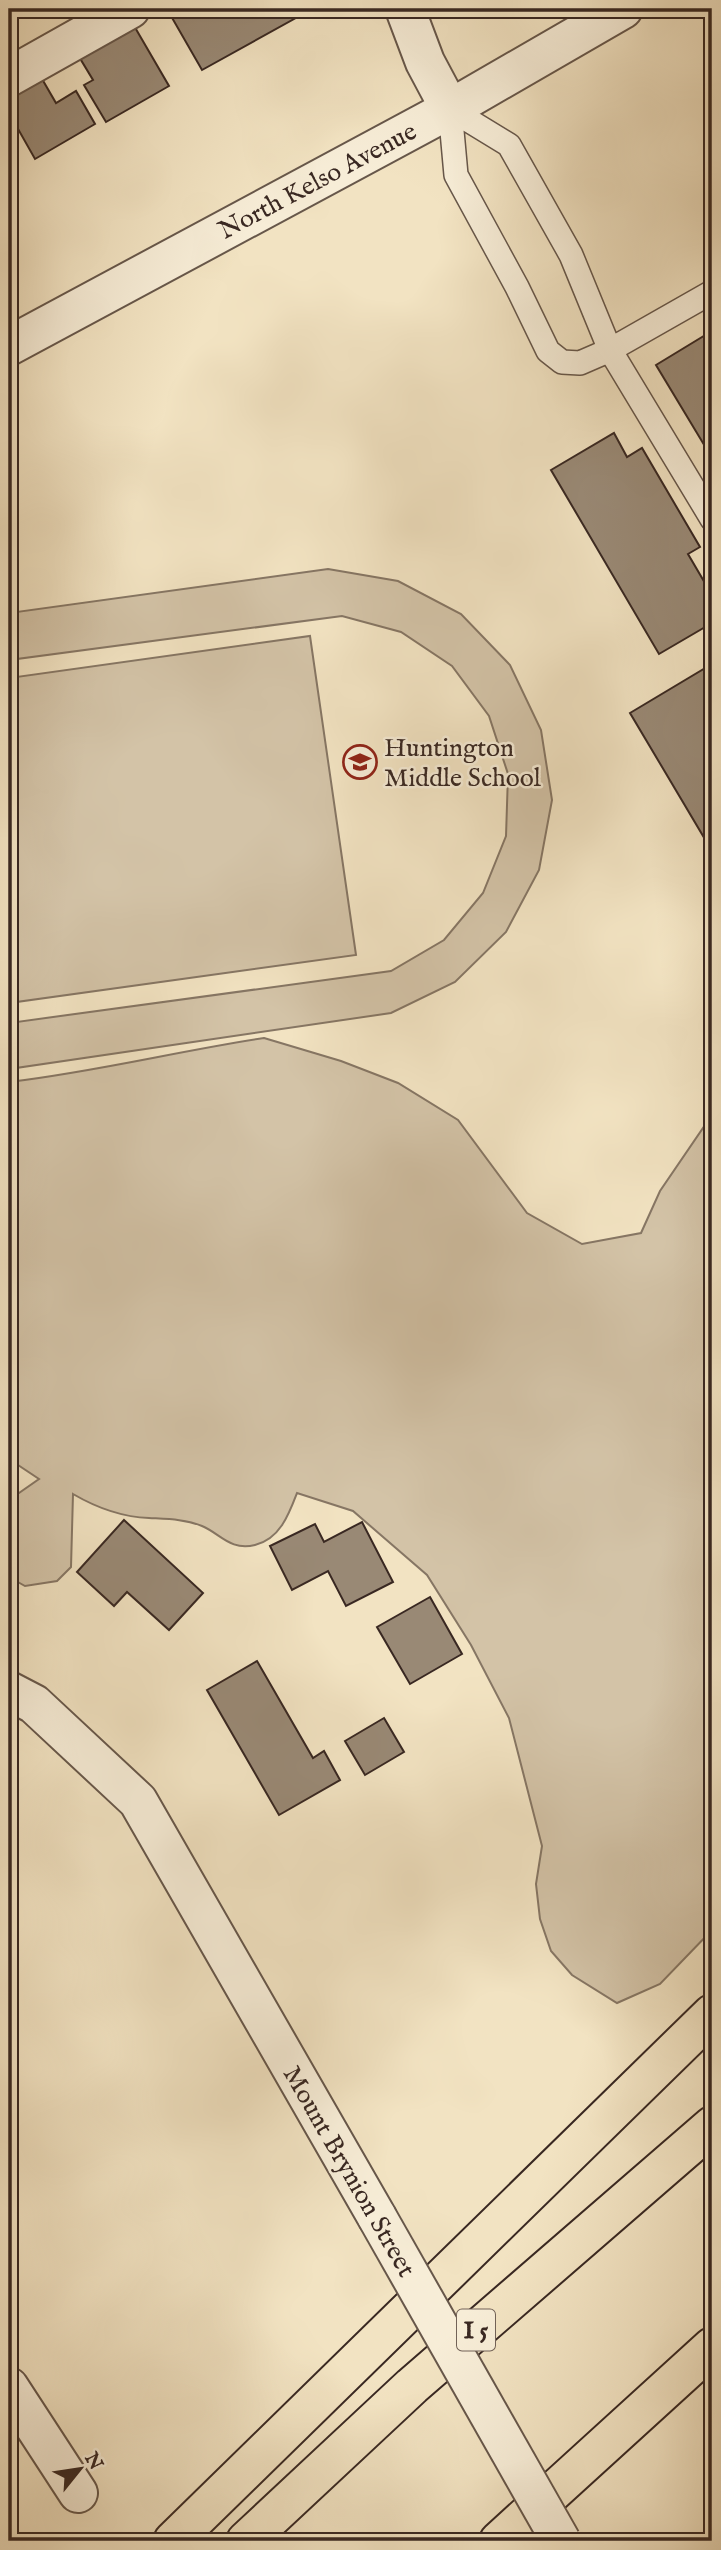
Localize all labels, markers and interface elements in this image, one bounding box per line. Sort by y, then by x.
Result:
street label: North Kelso Avenue [213,115,423,247]
place label: Huntington Middle School [384,732,542,795]
school or university icon: Huntington Middle School [341,743,379,781]
street label: Mount Brynion Street [275,2060,423,2283]
road number: I 5 [457,2309,495,2350]
north arrow [46,2434,116,2504]
text: N [78,2448,108,2475]

